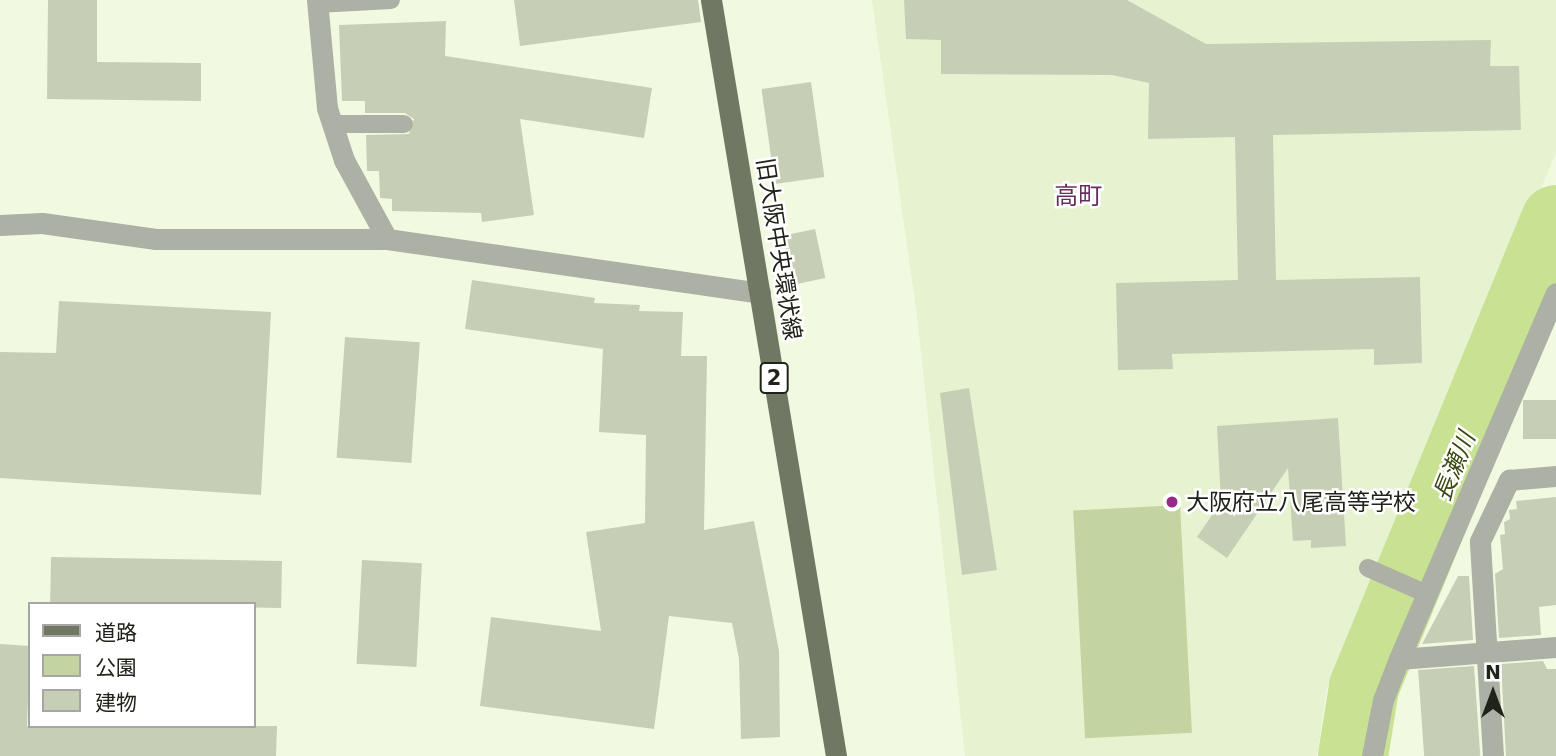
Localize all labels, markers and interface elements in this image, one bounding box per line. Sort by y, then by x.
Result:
street label: 旧大阪中央環状線 [751,156,807,342]
district label: 高町 [1054,183,1102,211]
road number: 2 [758,360,790,396]
water label: 長瀬川 [1428,428,1482,506]
place label: 大阪府立八尾高等学校 [1186,488,1416,516]
marker: 大阪府立八尾高等学校 [1164,494,1180,510]
legend [28,602,256,728]
text: 道路 [95,621,137,645]
text: 公園 [95,656,137,680]
north arrow [1458,658,1528,728]
text: N [1485,661,1501,683]
text: 建物 [95,691,137,715]

